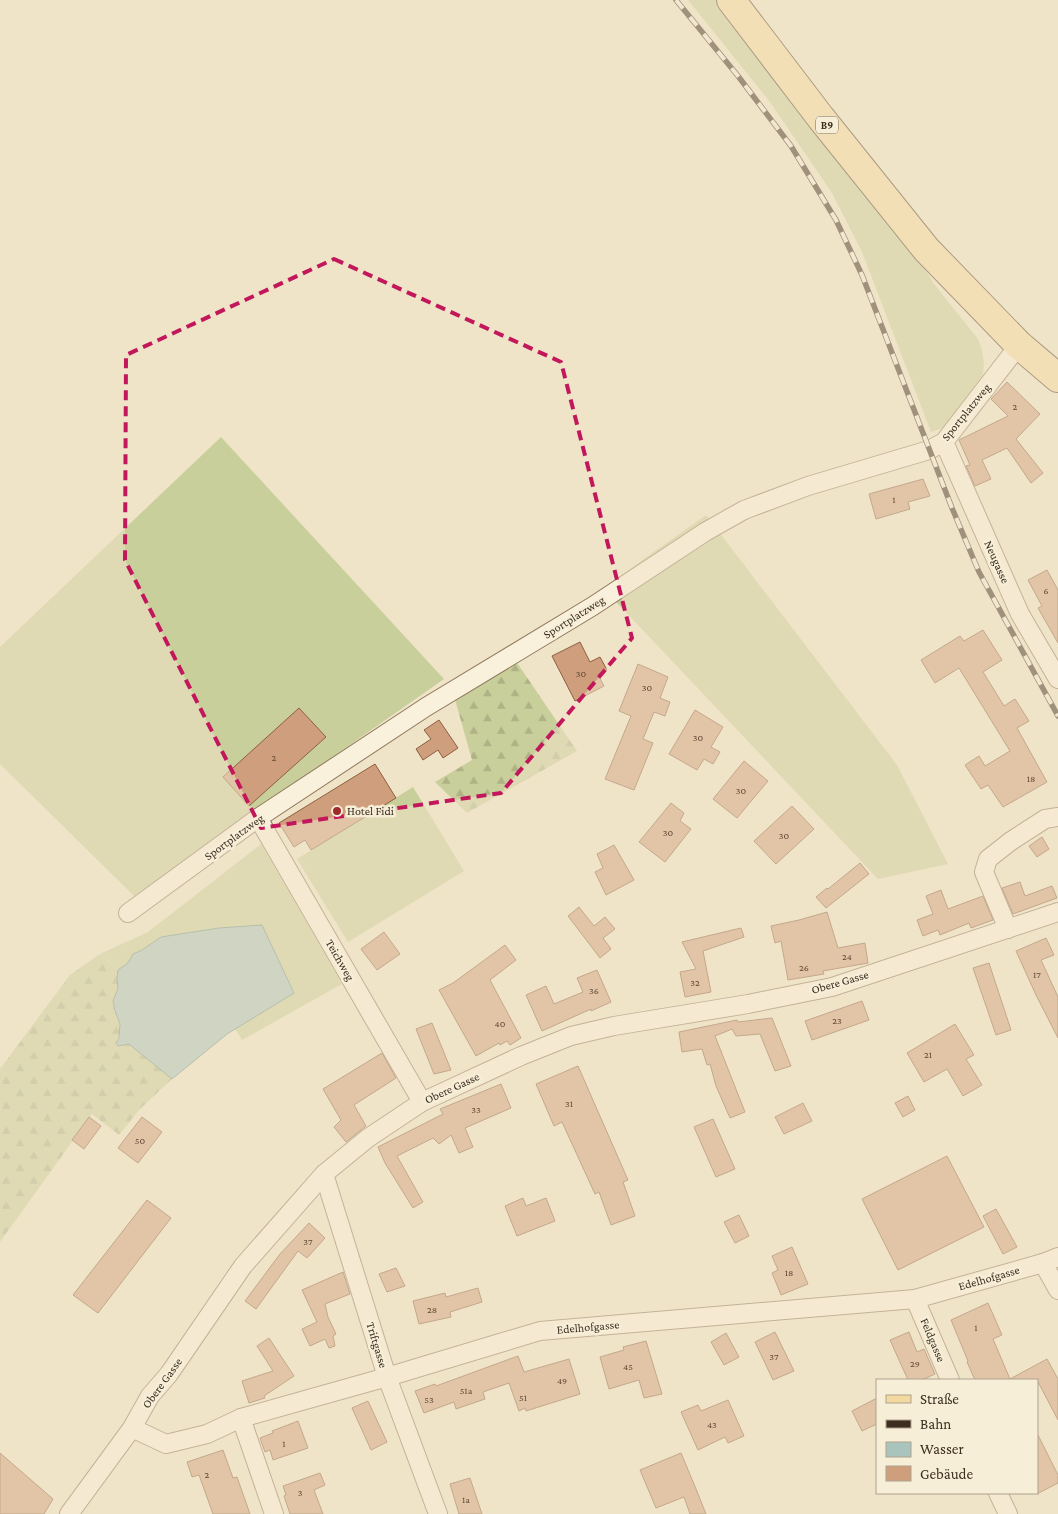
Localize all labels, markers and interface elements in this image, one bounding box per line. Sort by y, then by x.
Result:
road number: B9 [816,116,838,134]
street label: Sportplatzweg [939,380,994,444]
house number: 2 [1013,401,1018,412]
house number: 1 [892,494,896,505]
street label: Neugasse [981,538,1013,586]
house number: 6 [1043,585,1049,596]
street label: Sportplatzweg [541,592,607,641]
house number: 30 [576,668,587,679]
house number: 30 [642,682,653,693]
house number: 30 [693,732,704,743]
house number: 2 [272,752,277,763]
house number: 18 [1027,773,1035,784]
house number: 30 [736,785,747,796]
place label: Hotel Fidi [347,804,394,818]
marker: Hotel Fidi [331,805,343,817]
street label: Sportplatzweg [202,811,267,863]
house number: 30 [663,827,674,838]
house number: 30 [779,830,790,841]
street label: Teichweg [323,937,358,983]
house number: 24 [842,951,852,962]
house number: 26 [799,962,809,973]
street label: Obere Gasse [810,967,870,997]
house number: 17 [1033,969,1041,980]
house number: 32 [690,977,700,988]
house number: 36 [589,985,599,996]
house number: 23 [832,1015,842,1026]
house number: 40 [495,1018,506,1029]
house number: 21 [924,1049,932,1060]
street label: Obere Gasse [422,1069,482,1107]
house number: 31 [565,1098,573,1109]
house number: 33 [471,1104,481,1115]
house number: 50 [135,1135,146,1146]
house number: 37 [303,1236,313,1247]
street label: Edelhofgasse [957,1263,1021,1293]
house number: 18 [785,1267,793,1278]
house number: 28 [427,1304,437,1315]
street label: Feldgasse [917,1316,949,1364]
street label: Edelhofgasse [556,1317,620,1337]
street label: Triftgasse [363,1320,391,1370]
house number: 1 [974,1322,978,1333]
house number: 37 [769,1351,779,1362]
street label: Obere Gasse [139,1355,185,1411]
house number: 29 [910,1358,920,1369]
house number: 45 [623,1361,633,1372]
house number: 49 [557,1375,567,1386]
legend [876,1379,1038,1494]
house number: 51a [460,1385,473,1396]
text: Straße [920,1391,959,1407]
house number: 51 [519,1392,527,1403]
house number: 53 [424,1394,434,1405]
text: Bahn [920,1416,951,1432]
house number: 43 [707,1419,717,1430]
house number: 1 [282,1438,286,1449]
text: Wasser [920,1441,964,1457]
text: Gebäude [920,1466,974,1482]
house number: 2 [205,1469,210,1480]
house number: 3 [298,1487,303,1498]
house number: 1a [462,1494,470,1505]

